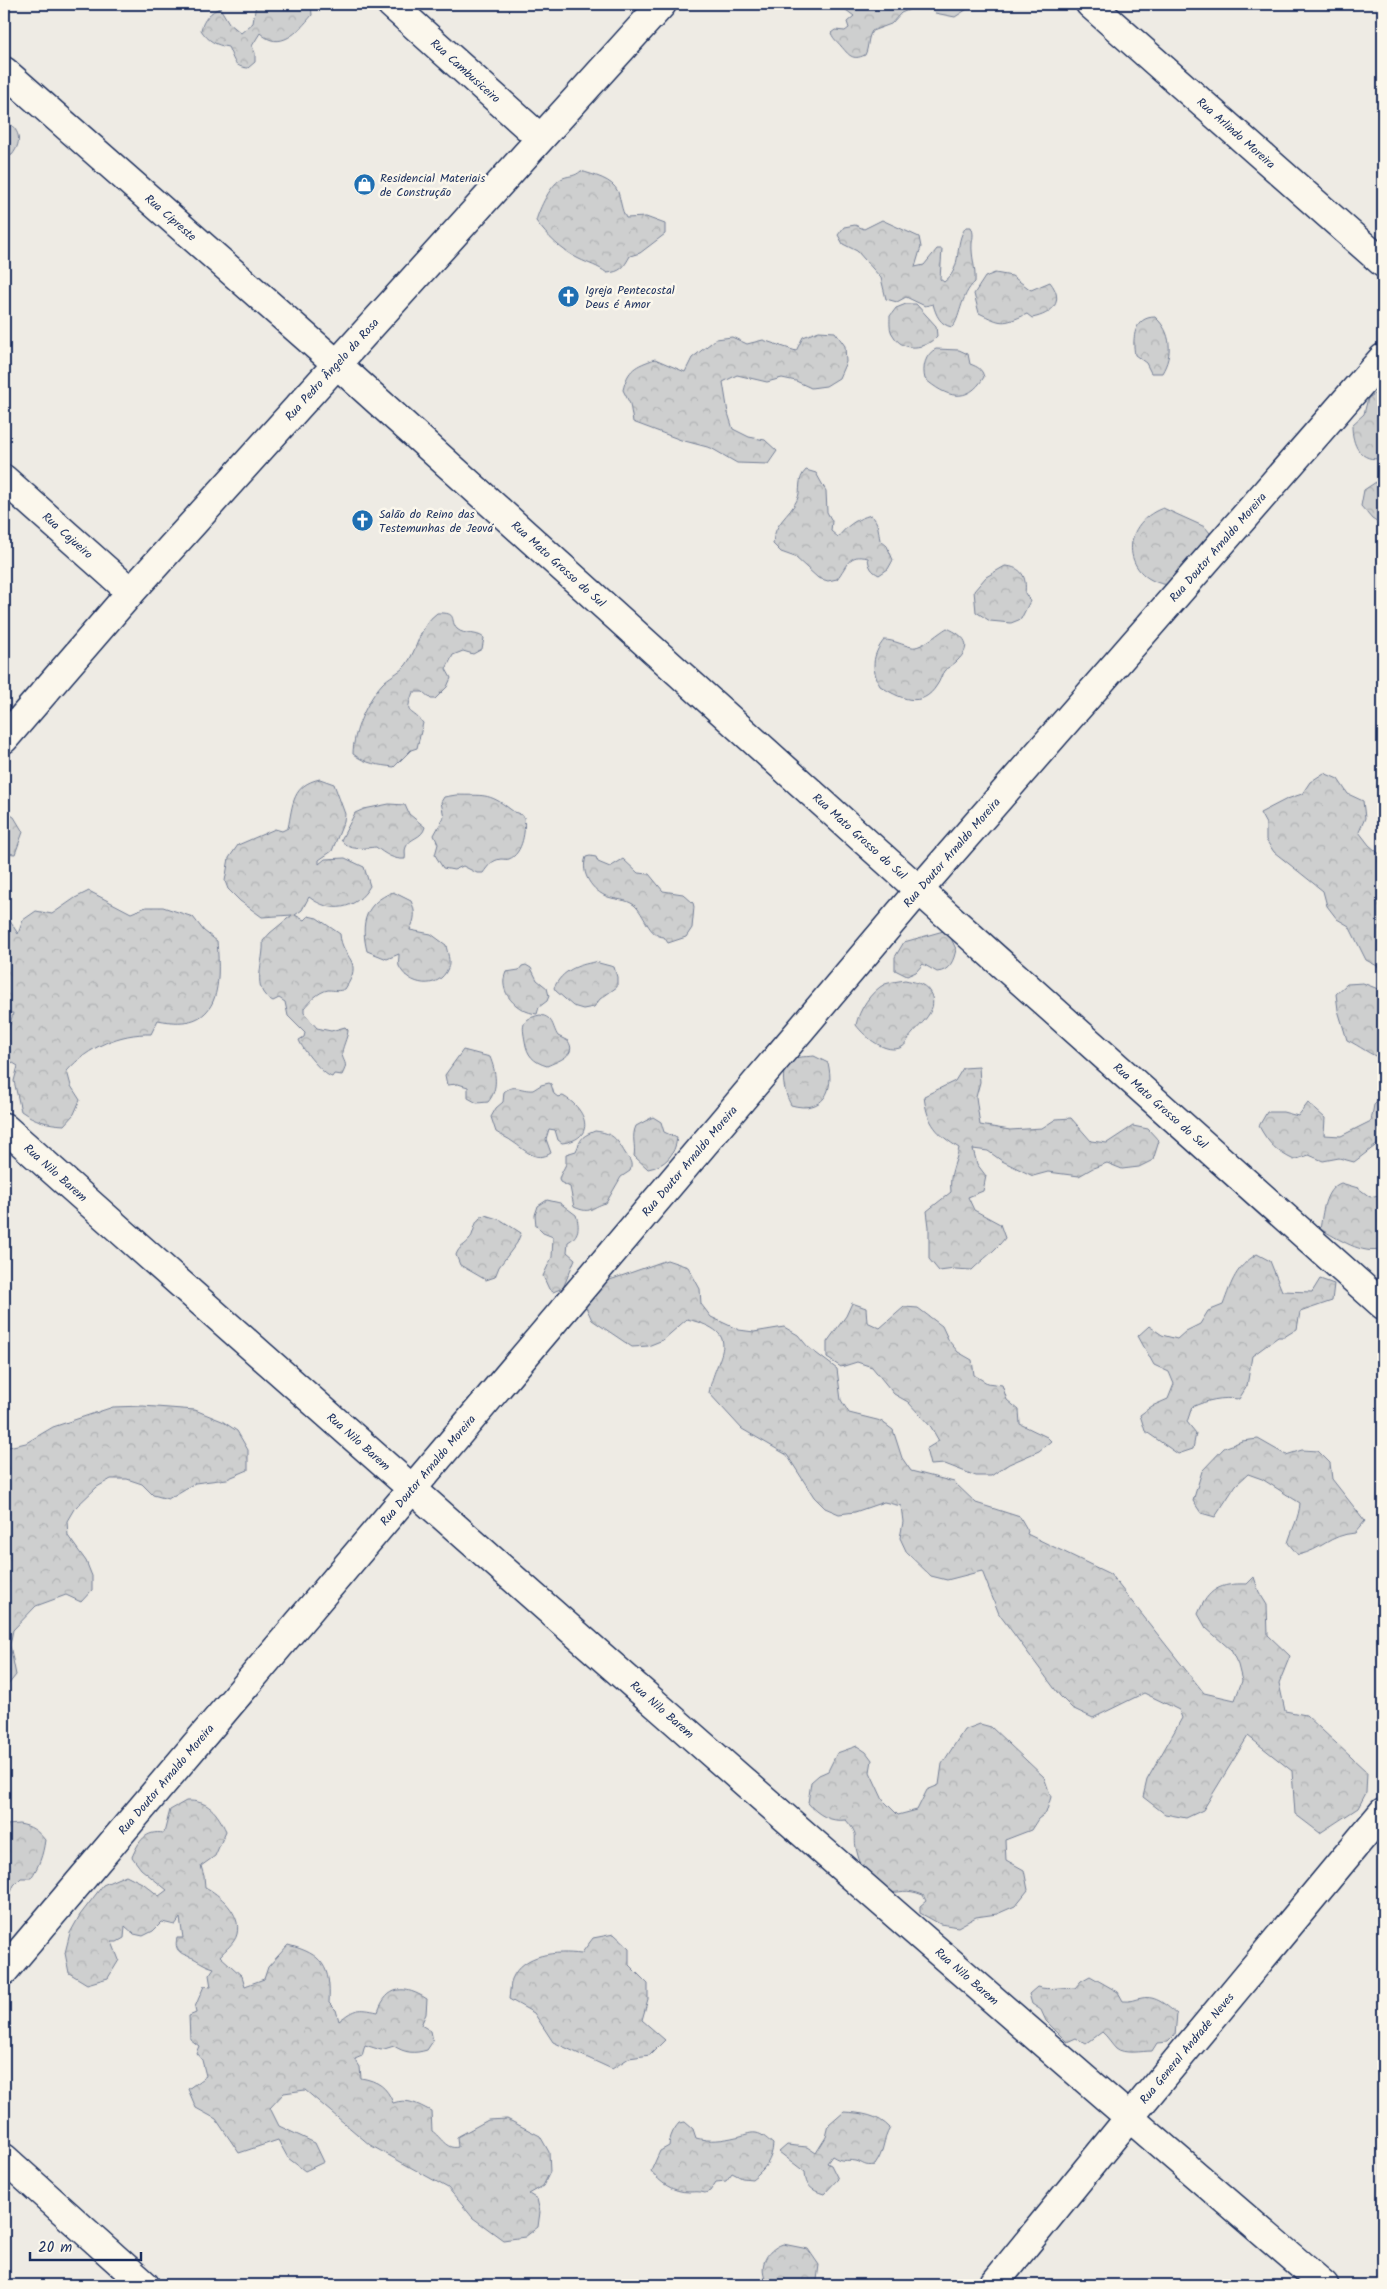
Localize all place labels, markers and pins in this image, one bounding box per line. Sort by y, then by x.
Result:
place label: Residencial Materiais de Construção [380,169,485,202]
shop icon: Residencial Materiais de Construção [352,173,376,197]
place label: Igreja Pentecostal Deus é Amor [585,281,675,314]
church icon: Igreja Pentecostal Deus é Amor [557,285,581,309]
place label: Salão do Reino das Testemunhas de Jeová [379,505,494,538]
church icon: Salão do Reino das Testemunhas de Jeová [351,509,375,533]

